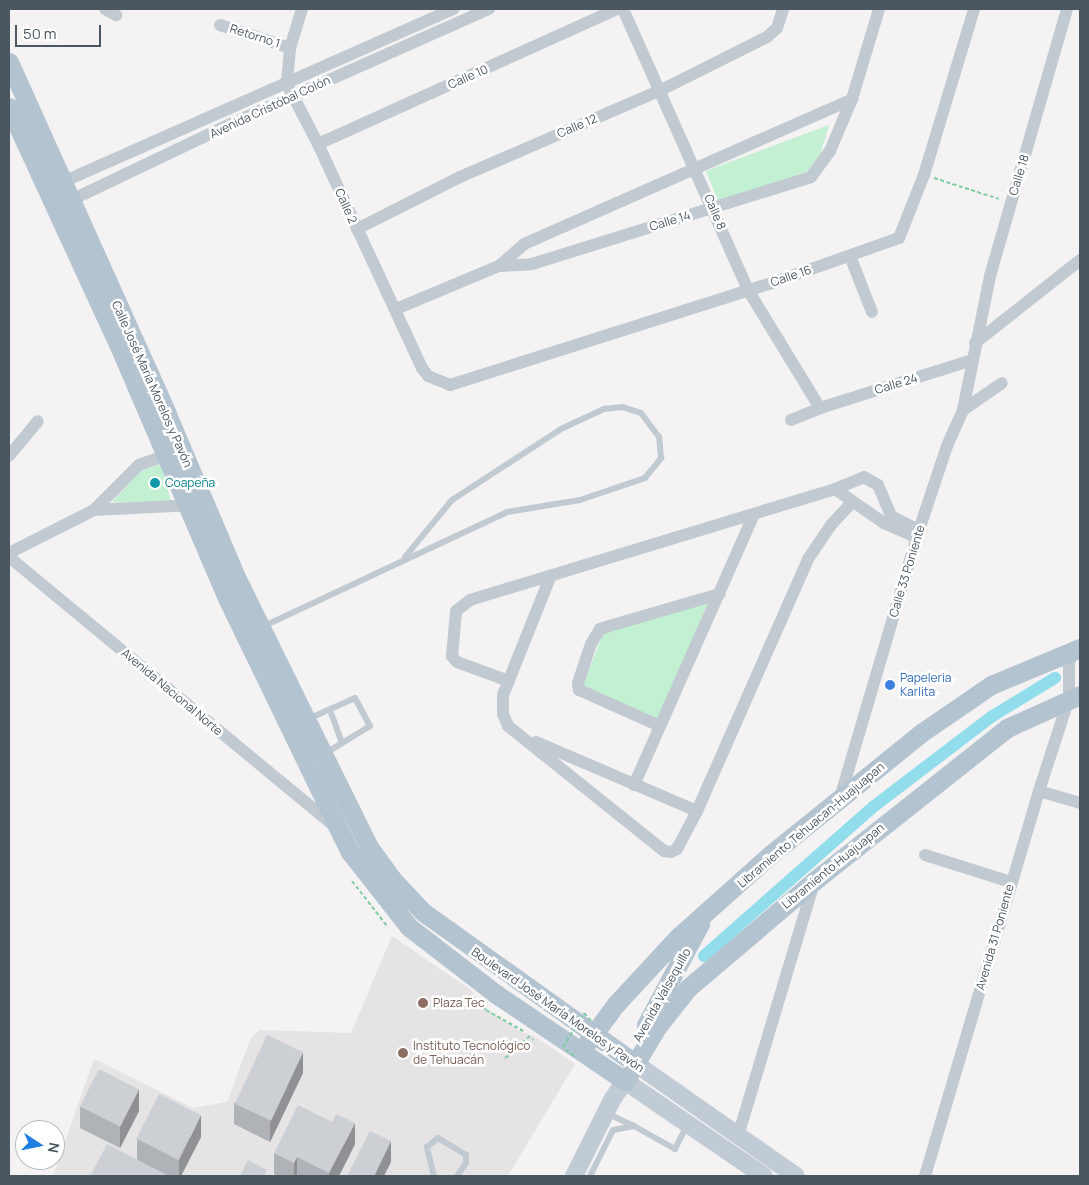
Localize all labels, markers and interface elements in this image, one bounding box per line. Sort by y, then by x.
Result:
scale bar [18,15,104,47]
street label: Retorno 1 [228,21,282,51]
text: 50 m [23,23,57,44]
street label: Calle 10 [446,62,490,92]
street label: Avenida Cristóbal Colón [207,73,333,141]
street label: Calle 12 [555,111,599,141]
street label: Calle 18 [1006,153,1032,197]
street label: Calle 2 [332,186,360,226]
street label: Calle 8 [701,192,729,232]
street label: Calle 14 [648,208,692,234]
street label: Calle 16 [769,262,813,290]
street label: Calle José María Morelos y Pavón [109,299,195,469]
street label: Calle 24 [873,371,919,397]
place label: Coapeña [165,476,215,490]
marker: Coapeña [149,477,161,489]
street label: Calle 33 Poniente [886,523,928,619]
street label: Avenida Nacional Norte [119,646,225,738]
place label: Papeleria Karlita [900,671,951,699]
marker: Papeleria Karlita [884,679,896,691]
street label: Libramiento Tehuacan-Huajuapan [735,759,887,891]
street label: Libramiento Huajuapan [779,820,887,912]
street label: Avenida 31 Poniente [973,882,1017,992]
street label: Boulevard José María Morelos y Pavón [469,945,647,1075]
street label: Avenida Valsequillo [630,946,694,1044]
place label: Plaza Tec [433,996,485,1010]
marker: Plaza Tec [417,997,429,1009]
place label: Instituto Tecnológico de Tehuacán [413,1039,530,1067]
marker: Instituto Tecnológico de Tehuacán [397,1047,409,1059]
north arrow [15,1120,65,1170]
text: N [44,1141,65,1155]

